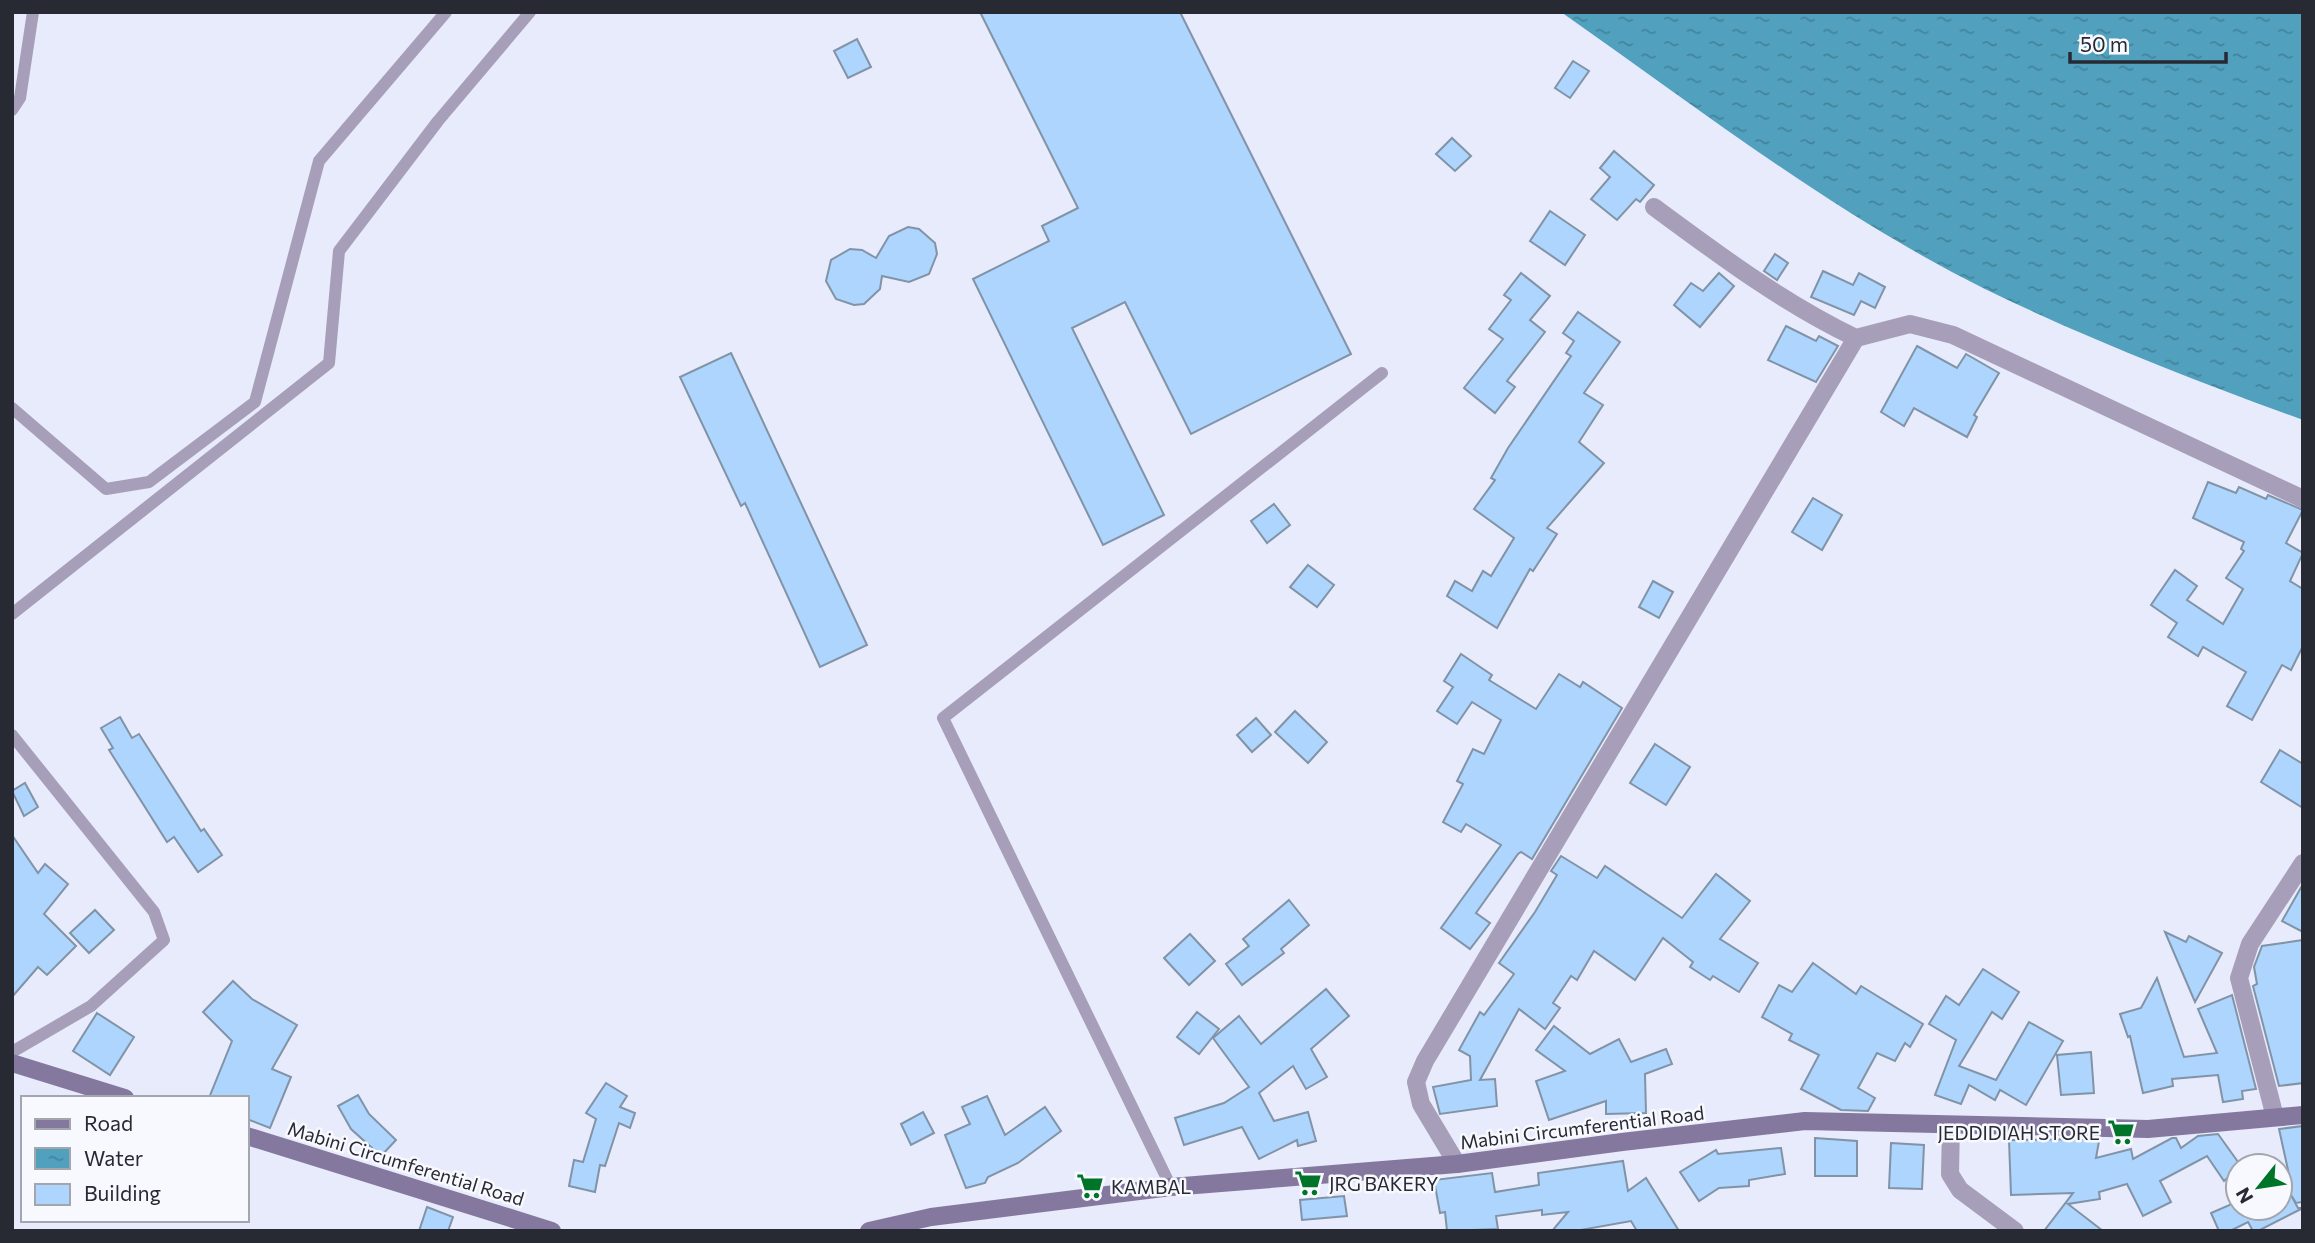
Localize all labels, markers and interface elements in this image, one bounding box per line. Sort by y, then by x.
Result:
scale bar [2070,21,2226,65]
text: 50 m [2080,31,2128,56]
legend [21,1096,248,1222]
street label: Mabini Circumferential Road [1459,1101,1705,1153]
text: Road [84,1110,133,1135]
street label: Mabini Circumferential Road [285,1116,527,1210]
supermarket icon: JEDDIDIAH STORE [2106,1117,2136,1147]
place label: JEDDIDIAH STORE [1938,1121,2100,1144]
text: Water [84,1145,143,1170]
north arrow [2224,1152,2294,1222]
supermarket icon: JRG BAKERY [1293,1168,1323,1198]
supermarket icon: KAMBAL [1075,1171,1105,1201]
place label: JRG BAKERY [1329,1172,1439,1195]
place label: KAMBAL [1111,1175,1191,1198]
text: Building [84,1180,161,1205]
text: N [2230,1184,2257,1208]

